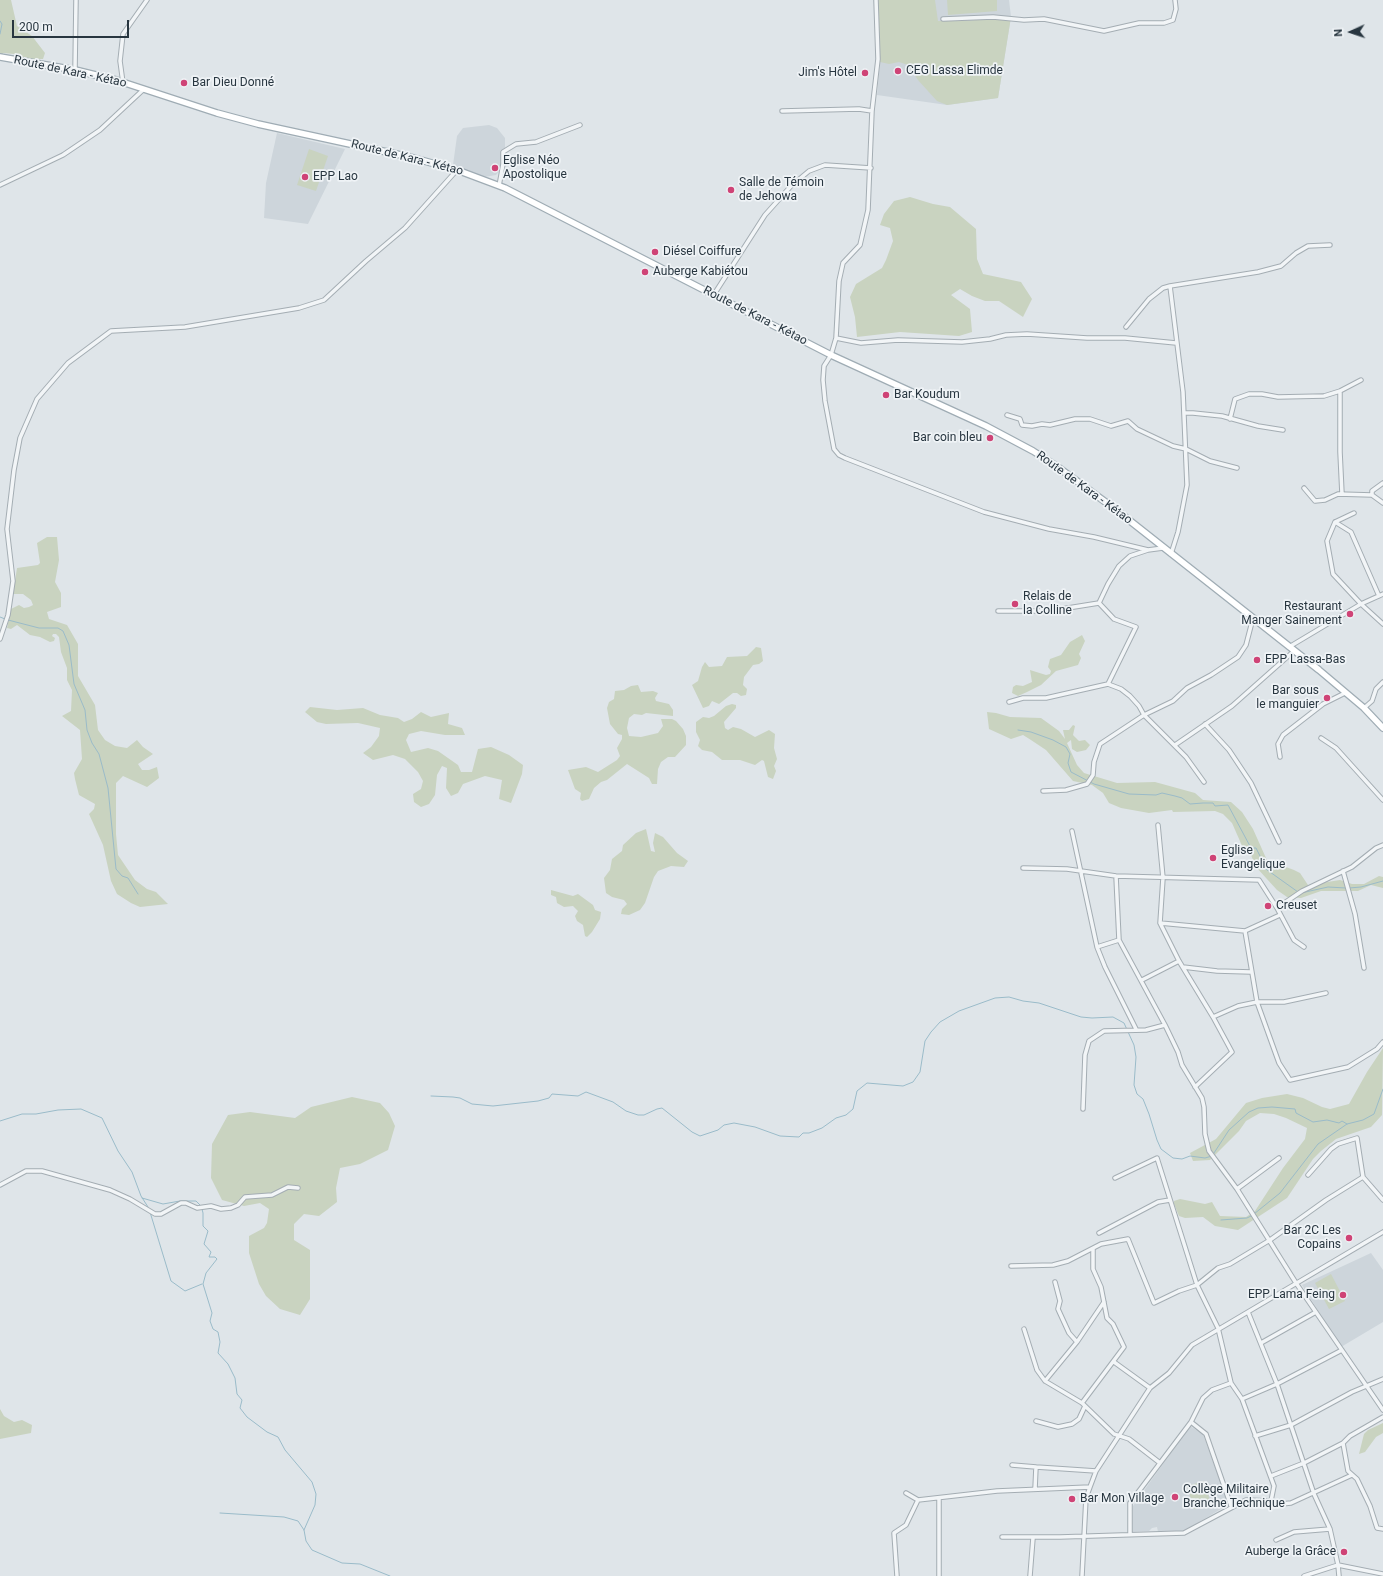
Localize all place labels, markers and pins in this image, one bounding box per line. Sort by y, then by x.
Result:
place label: CEG Lassa Elimde [906,64,1003,78]
place label: Jim's Hôtel [798,66,857,80]
marker: CEG Lassa Elimde [893,66,903,76]
marker: Jim's Hôtel [860,68,870,78]
place label: Bar Dieu Donné [192,76,274,90]
marker: Bar Dieu Donné [179,78,189,88]
place label: Eglise Néo Apostolique [503,154,567,182]
marker: Eglise Néo Apostolique [490,163,500,173]
place label: EPP Lao [313,170,358,184]
marker: EPP Lao [300,172,310,182]
place label: Salle de Témoin de Jehowa [739,176,824,204]
marker: Salle de Témoin de Jehowa [726,185,736,195]
place label: Diésel Coiffure [663,245,741,259]
marker: Diésel Coiffure [650,247,660,257]
place label: Auberge Kabiétou [653,265,748,279]
marker: Auberge Kabiétou [640,267,650,277]
place label: Bar Koudum [894,388,960,402]
marker: Bar Koudum [881,390,891,400]
place label: Bar coin bleu [913,431,982,445]
marker: Bar coin bleu [985,433,995,443]
place label: Relais de la Colline [1023,590,1072,618]
marker: Relais de la Colline [1010,599,1020,609]
place label: Restaurant Manger Sainement [1241,600,1342,628]
marker: Restaurant Manger Sainement [1345,609,1355,619]
place label: EPP Lassa-Bas [1265,653,1345,667]
marker: EPP Lassa-Bas [1252,655,1262,665]
place label: Bar sous le manguier [1256,684,1319,712]
marker: Bar sous le manguier [1322,693,1332,703]
place label: Eglise Evangelique [1221,844,1285,872]
marker: Eglise Evangelique [1208,853,1218,863]
place label: Creuset [1276,899,1317,913]
marker: Creuset [1263,901,1273,911]
place label: Bar 2C Les Copains [1283,1224,1341,1252]
marker: Bar 2C Les Copains [1344,1233,1354,1243]
place label: EPP Lama Feing [1248,1288,1335,1302]
marker: EPP Lama Feing [1338,1290,1348,1300]
place label: Collège Militaire Branche Technique [1183,1483,1285,1511]
place label: Bar Mon Village [1080,1492,1164,1506]
marker: Collège Militaire Branche Technique [1170,1492,1180,1502]
marker: Bar Mon Village [1067,1494,1077,1504]
place label: Auberge la Grâce [1245,1545,1336,1559]
marker: Auberge la Grâce [1339,1547,1349,1557]

